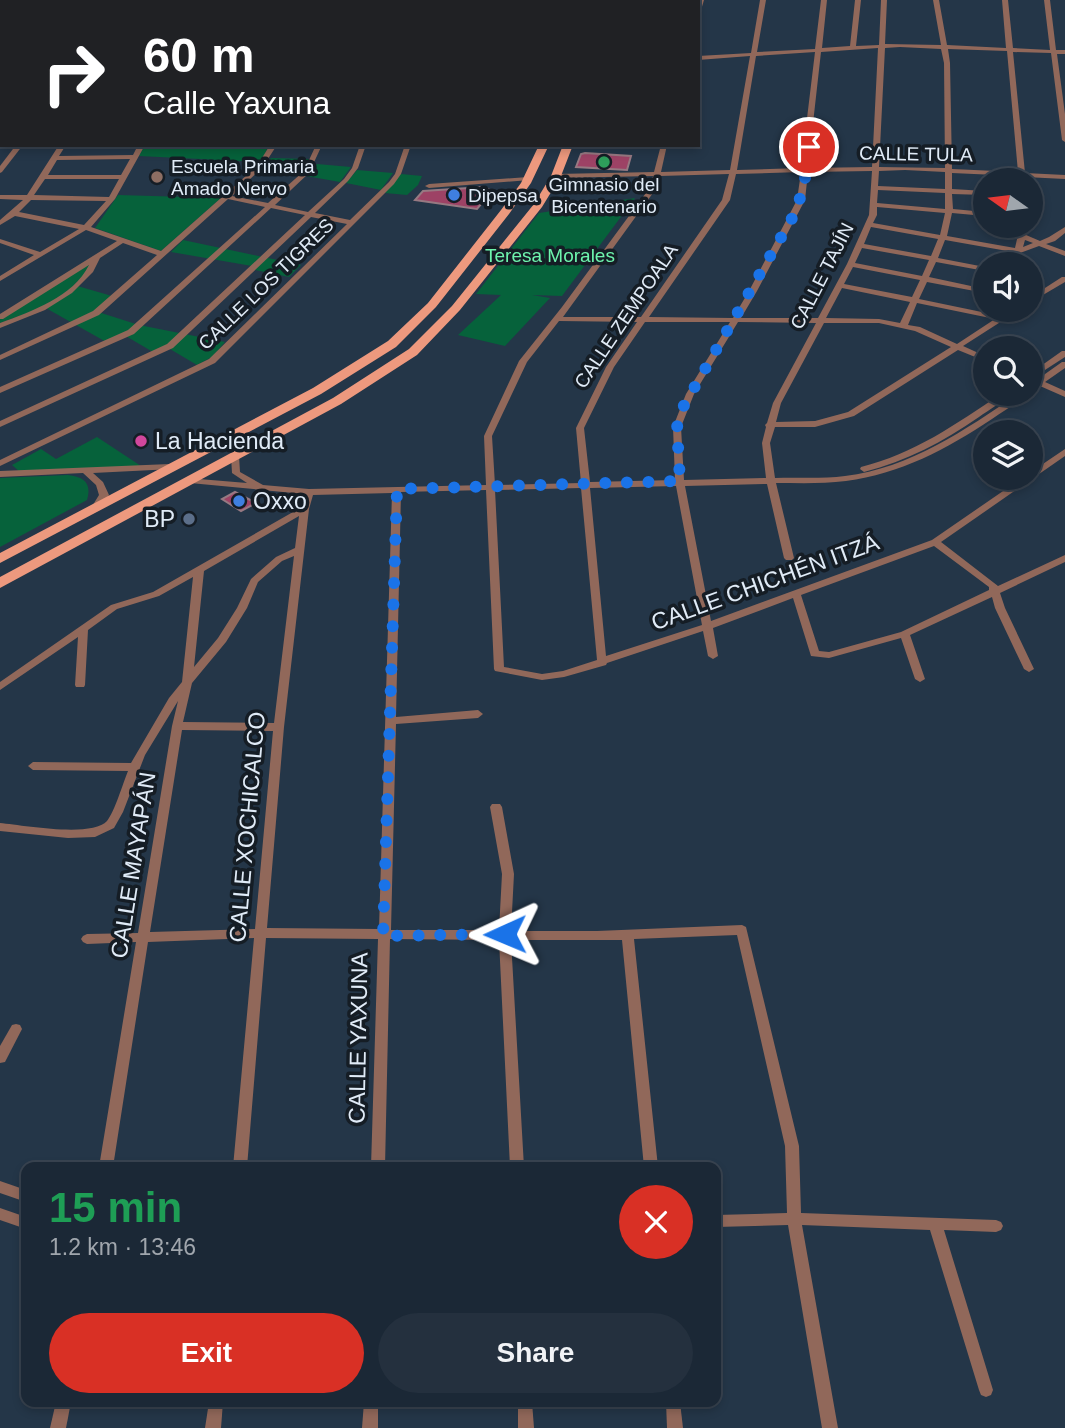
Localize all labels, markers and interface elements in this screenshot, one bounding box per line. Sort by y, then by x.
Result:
icon: right [28,28,119,119]
text: 60 m [143,28,255,82]
text: Calle Yaxuna [143,85,330,121]
pin [779,117,839,177]
icon: arrive [790,128,828,166]
street label: CALLE TULA [859,143,973,165]
marker: Gimnasio del Bicentenario [596,154,612,170]
place label: Escuela Primaria Amado Nervo [171,156,315,199]
north arrow [973,168,1043,238]
map controls [973,168,1043,490]
marker: Escuela Primaria Amado Nervo [149,169,165,185]
place label: Gimnasio del Bicentenario [549,174,659,217]
place label: Dipepsa [468,185,538,206]
marker: Dipepsa [446,187,462,203]
street label: CALLE LOS TIGRES [194,214,338,354]
street label: CALLE TAJÍN [786,219,858,333]
street label: CALLE ZEMPOALA [570,240,682,392]
park label: Teresa Morales [485,245,615,266]
button: sound [973,252,1043,322]
button: search [973,336,1043,406]
button: layers [973,420,1043,490]
place label: La Hacienda [155,428,284,454]
marker: La Hacienda [133,433,149,449]
place label: Oxxo [253,488,307,514]
marker: Oxxo [231,493,247,509]
place label: BP [144,506,175,532]
marker: BP [181,511,197,527]
street label: CALLE CHICHÉN ITZÁ [648,528,883,635]
street label: CALLE XOCHICALCO [224,711,270,943]
street label: CALLE MAYAPÁN [105,770,161,960]
position arrow [468,897,542,971]
street label: CALLE YAXUNA [344,951,373,1124]
text: 15 min [49,1184,182,1231]
button: close [619,1185,693,1259]
text: 1.2 km · 13:46 [49,1234,196,1260]
button: Exit [49,1313,364,1393]
button: Share [378,1313,693,1393]

